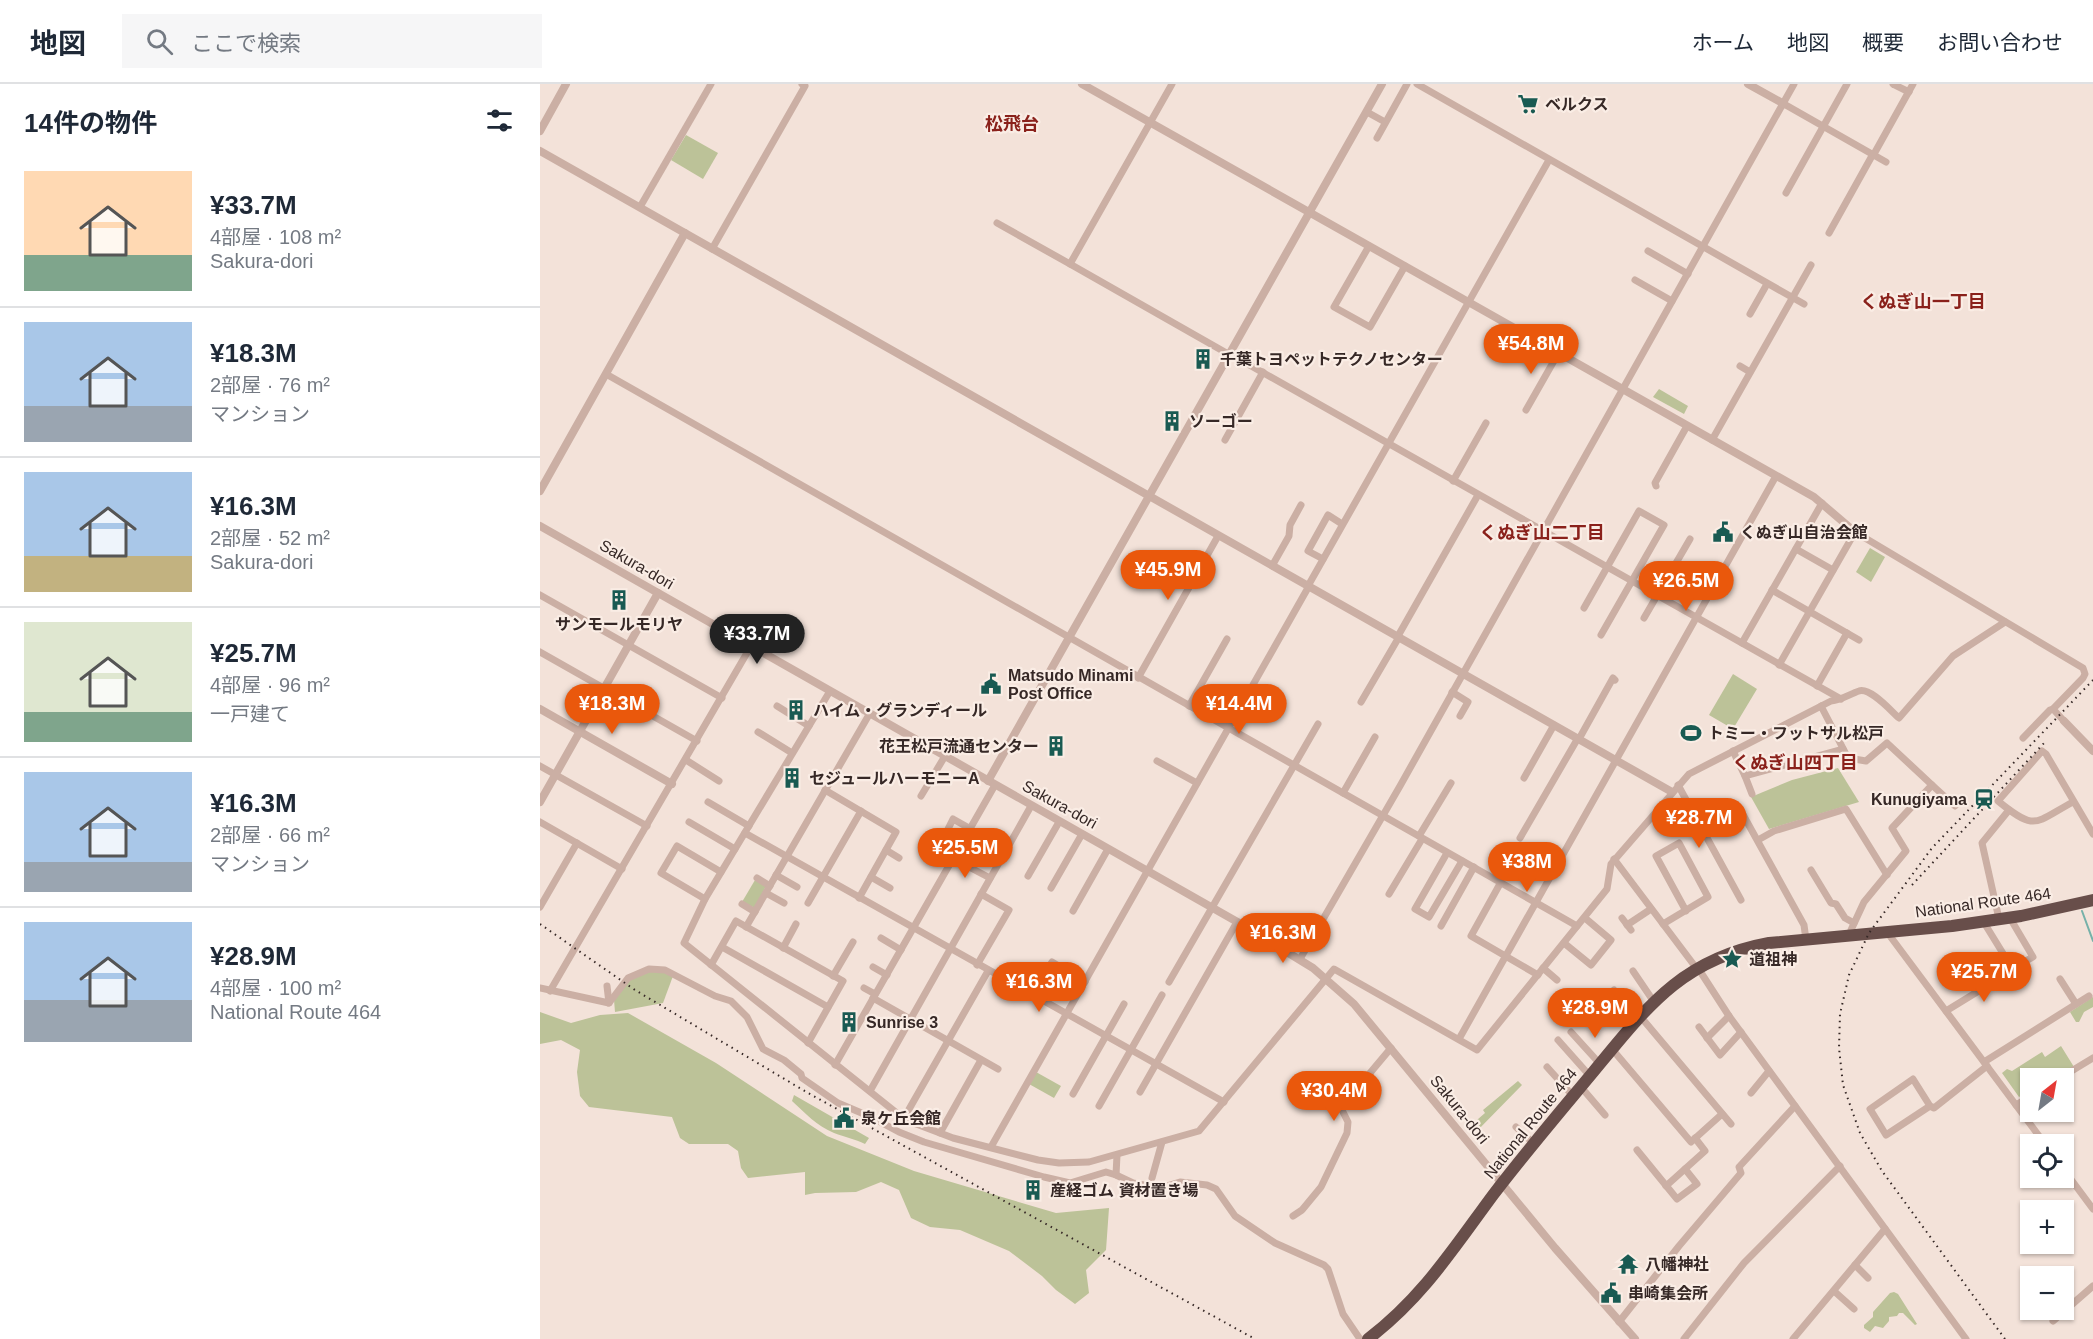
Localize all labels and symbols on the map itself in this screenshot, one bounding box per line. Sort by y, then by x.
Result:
supermarket icon: ベルクス [1516,92,1540,116]
place label: ベルクス [1545,96,1609,113]
district label: 松飛台 [985,114,1039,134]
district label: くぬぎ山一丁目 [1860,292,1986,312]
pin: ¥54.8M [1482,324,1580,375]
building icon: 千葉トヨペットテクノセンター [1191,347,1215,371]
place label: 千葉トヨペットテクノセンター [1220,351,1443,368]
building icon: ソーゴー [1160,409,1184,433]
place label: ソーゴー [1189,412,1253,430]
public building icon: くぬぎ山自治会館 [1711,520,1735,544]
district label: くぬぎ山二丁目 [1479,523,1605,543]
place label: くぬぎ山自治会館 [1740,524,1868,541]
street label: Sakura-dori [597,536,677,592]
pin: ¥45.9M [1119,550,1217,601]
pin: ¥26.5M [1637,561,1735,612]
building icon: サンモールモリヤ [607,588,631,612]
pin: ¥33.7M [708,614,806,665]
place label: サンモールモリヤ [555,616,683,633]
place label: Matsudo Minami Post Office [1008,667,1133,702]
public building icon: Matsudo Minami Post Office [979,672,1003,696]
pin: ¥18.3M [563,684,661,735]
pin: ¥14.4M [1190,684,1288,735]
building icon: ハイム・グランディール [784,698,808,722]
place label: ハイム・グランディール [813,701,987,719]
sports icon: トミー・フットサル松戸 [1679,721,1703,745]
place label: トミー・フットサル松戸 [1708,725,1884,742]
building icon: 花王松戸流通センター [1044,734,1068,758]
place label: 花王松戸流通センター [879,738,1039,755]
district label: くぬぎ山四丁目 [1732,753,1858,773]
building icon: セジュールハーモニーA [780,766,804,790]
place label: セジュールハーモニーA [809,770,980,787]
street label: Sakura-dori [1019,777,1100,832]
station icon: Kunugiyama [1972,787,1996,811]
place label: Kunugiyama [1871,791,1967,808]
pin: ¥28.7M [1650,798,1748,849]
pin: ¥25.5M [916,828,1014,879]
pin: ¥38M [1491,842,1563,893]
street label: National Route 464 [1914,885,2052,920]
pin: ¥16.3M [1234,913,1332,964]
place icon: 道祖神 [1720,947,1744,971]
place label: 道祖神 [1749,950,1797,968]
pin: ¥25.7M [1935,952,2033,1003]
pin: ¥16.3M [990,962,1088,1013]
pin: ¥28.9M [1546,988,1644,1039]
building icon: Sunrise 3 [837,1010,861,1034]
place label: Sunrise 3 [866,1014,938,1031]
street label: National Route 464 [1481,1065,1580,1182]
north arrow [2020,1068,2074,1122]
pin: ¥30.4M [1285,1071,1383,1122]
street label: Sakura-dori [1427,1072,1492,1147]
public building icon: 泉ケ丘会館 [832,1106,856,1130]
place label: 泉ケ丘会館 [861,1110,941,1127]
building icon: 産経ゴム 資材置き場 [1021,1178,1045,1202]
place label: 産経ゴム 資材置き場 [1050,1181,1198,1199]
temple icon: 八幡神社 [1616,1252,1640,1276]
place label: 八幡神社 [1645,1255,1709,1273]
public building icon: 串崎集会所 [1599,1281,1623,1305]
place label: 串崎集会所 [1628,1285,1708,1302]

